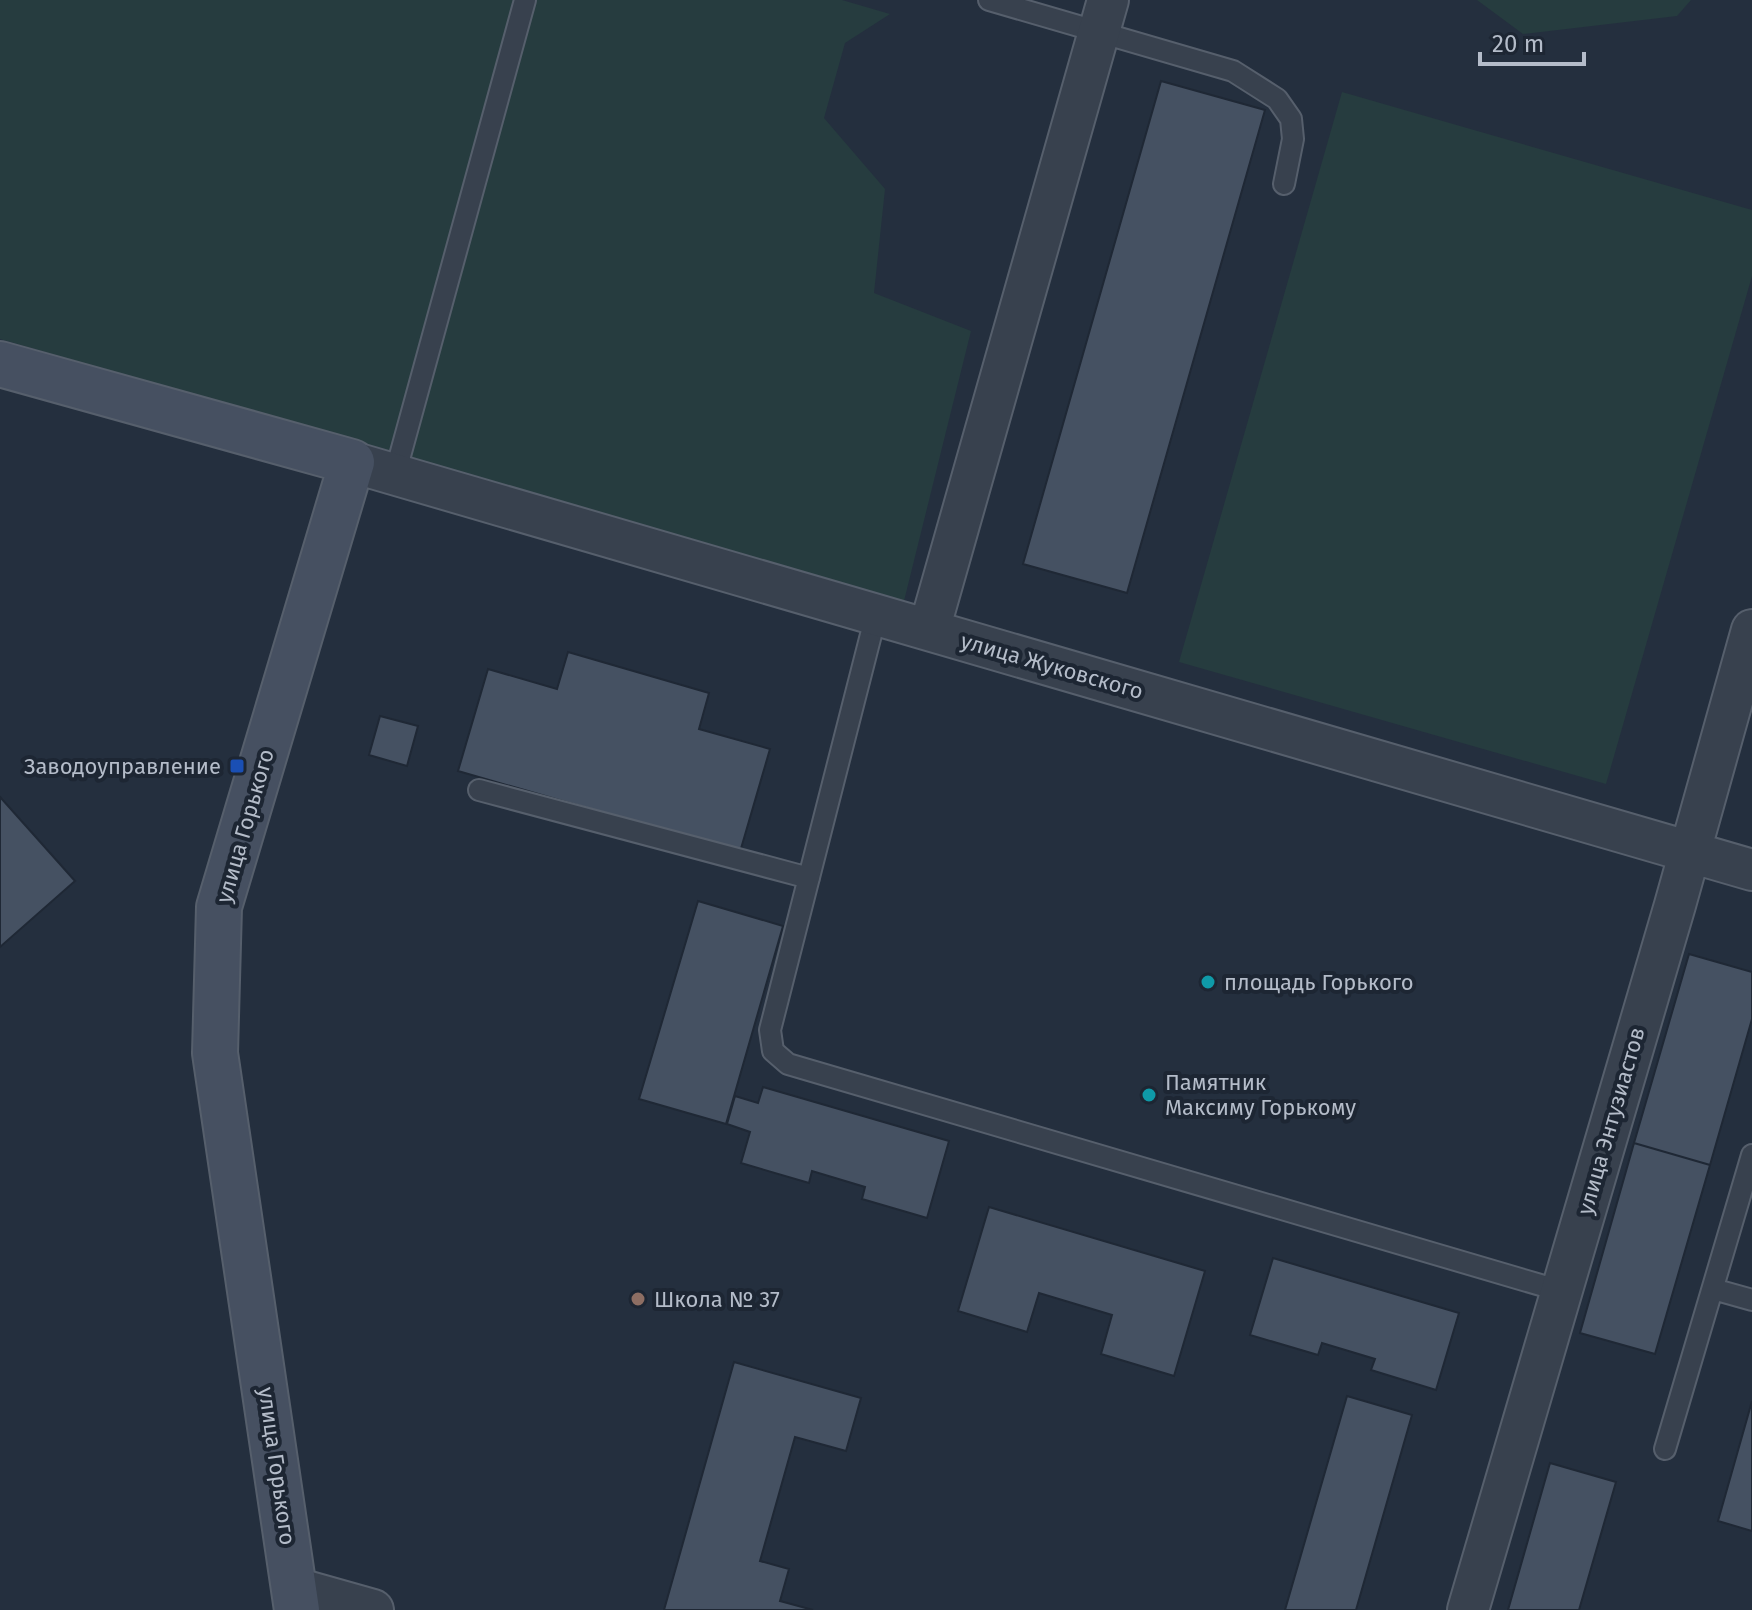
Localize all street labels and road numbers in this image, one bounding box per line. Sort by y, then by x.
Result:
street label: улица Жуковского [958,627,1146,705]
street label: улица Горького [210,746,280,906]
street label: улица Энтузиастов [1571,1024,1651,1218]
street label: улица Горького [253,1385,301,1547]

